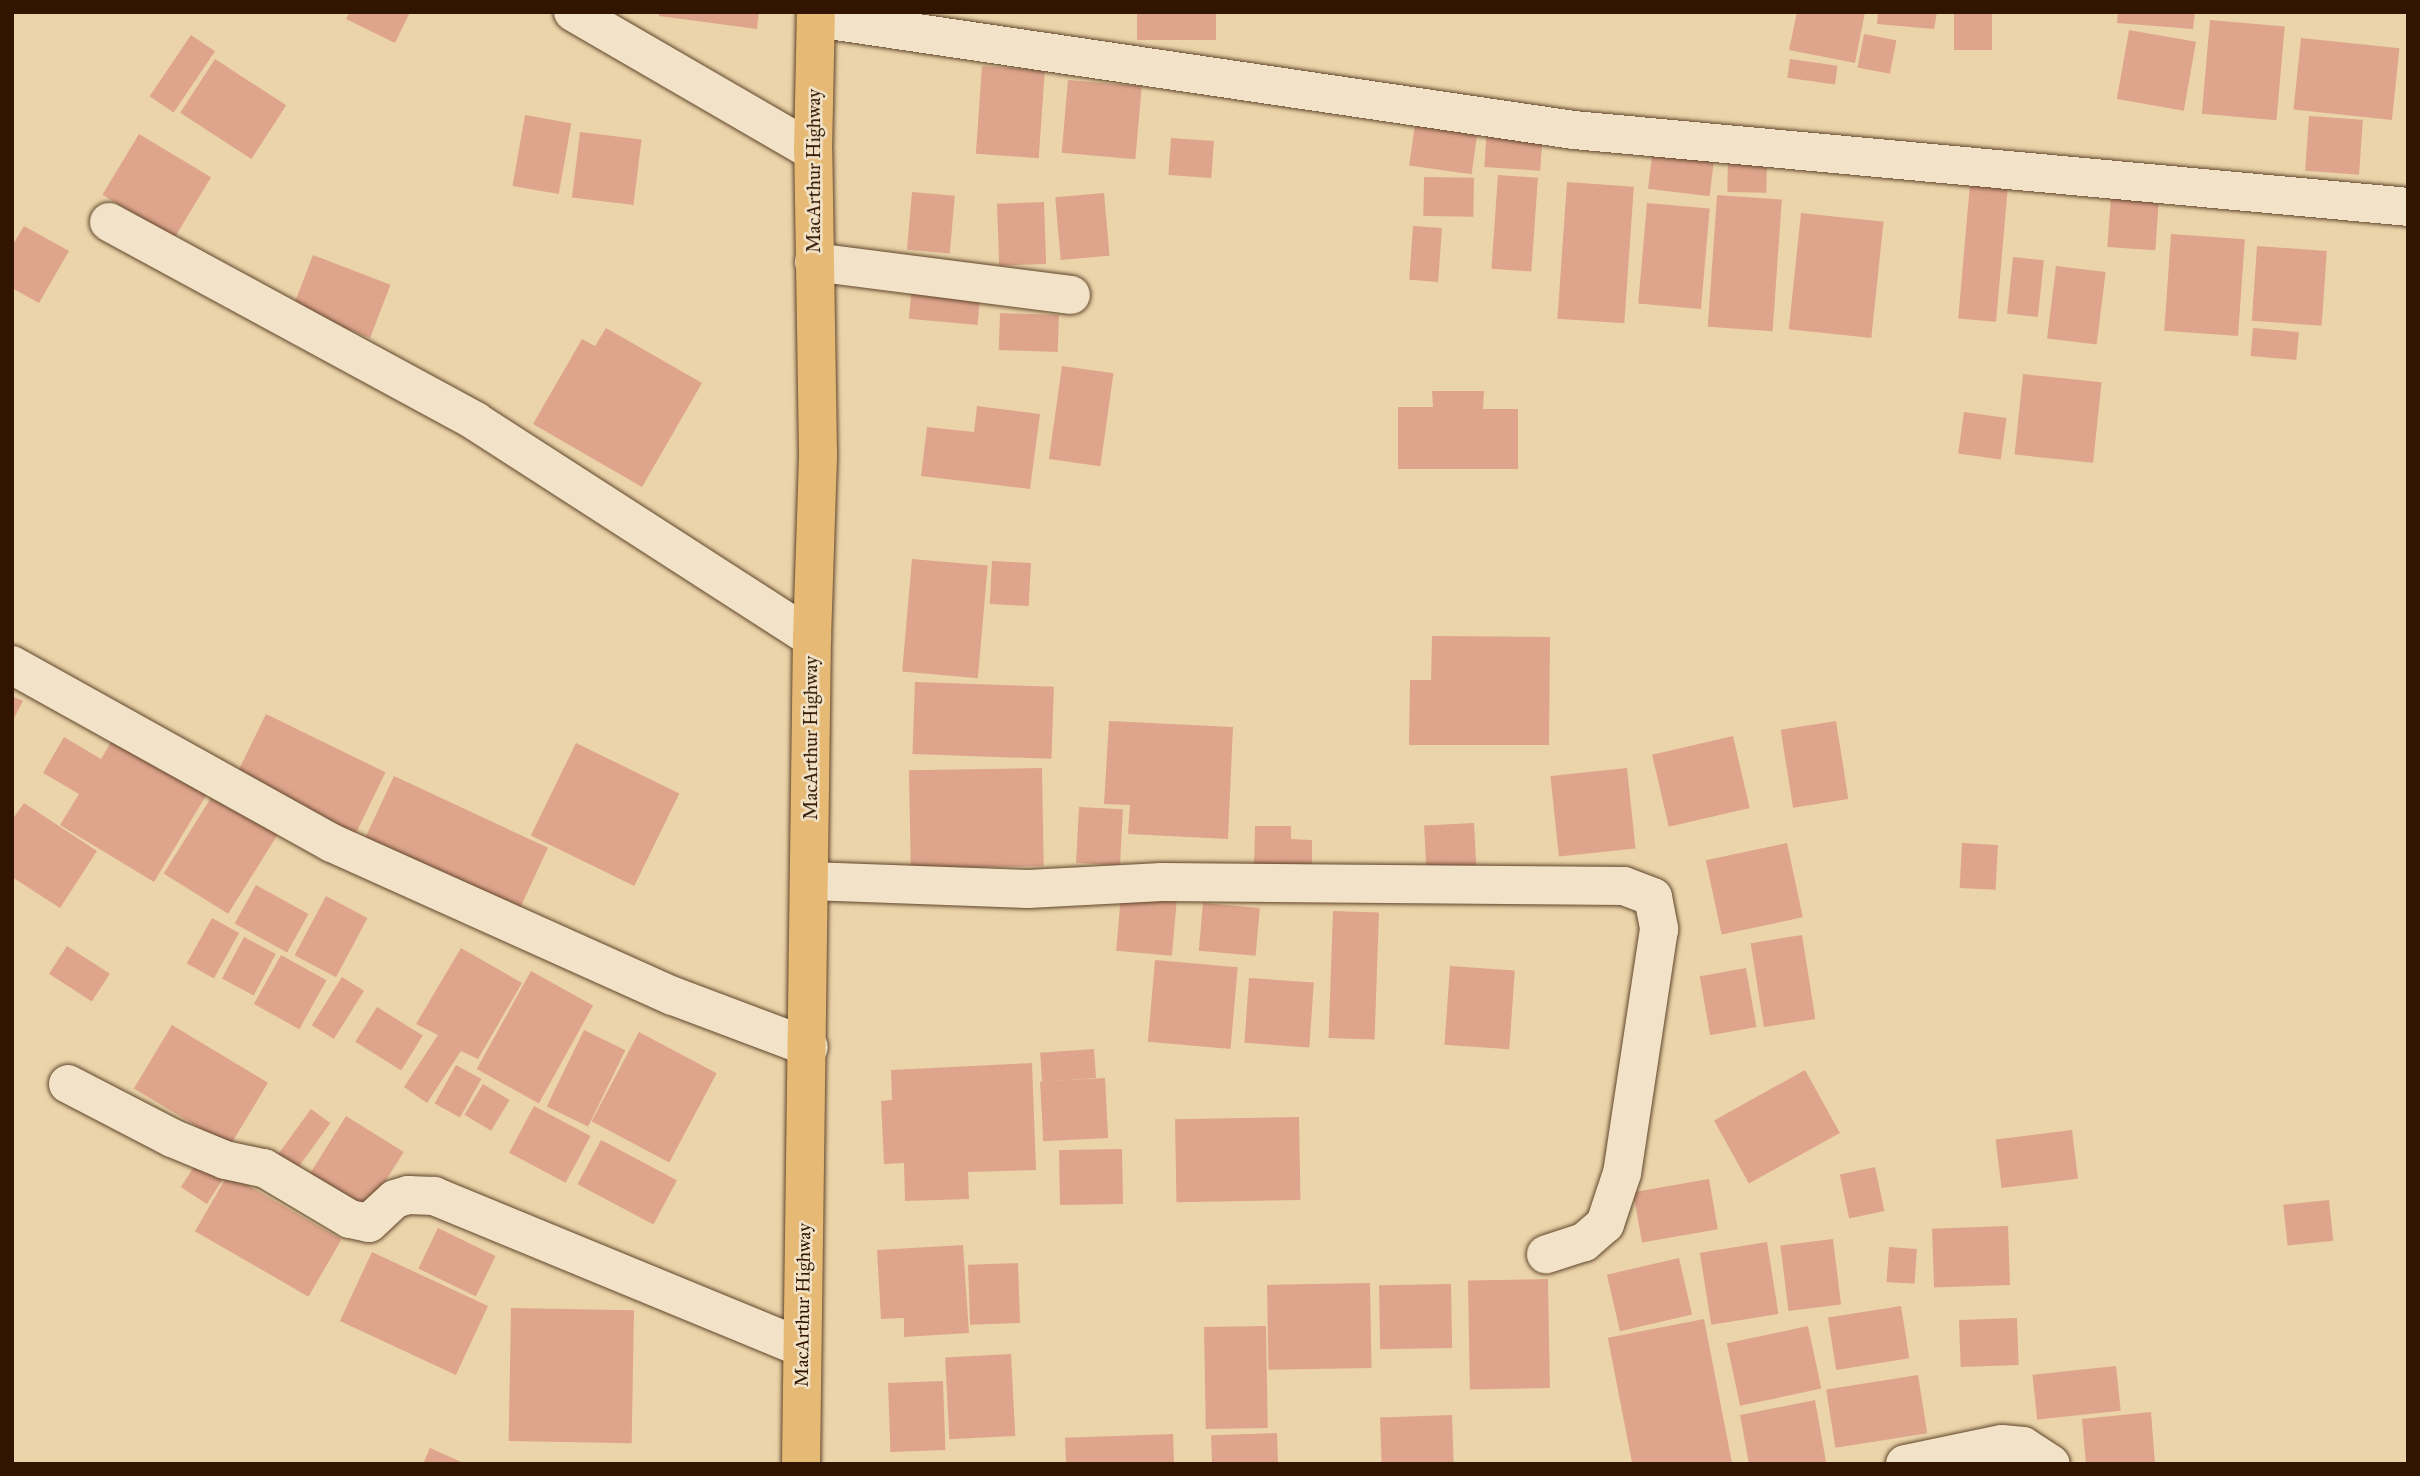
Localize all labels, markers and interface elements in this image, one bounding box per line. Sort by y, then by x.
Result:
street label: MacArthur Highway [803,89,825,253]
street label: MacArthur Highway [800,656,822,820]
street label: MacArthur Highway [790,1223,816,1387]

